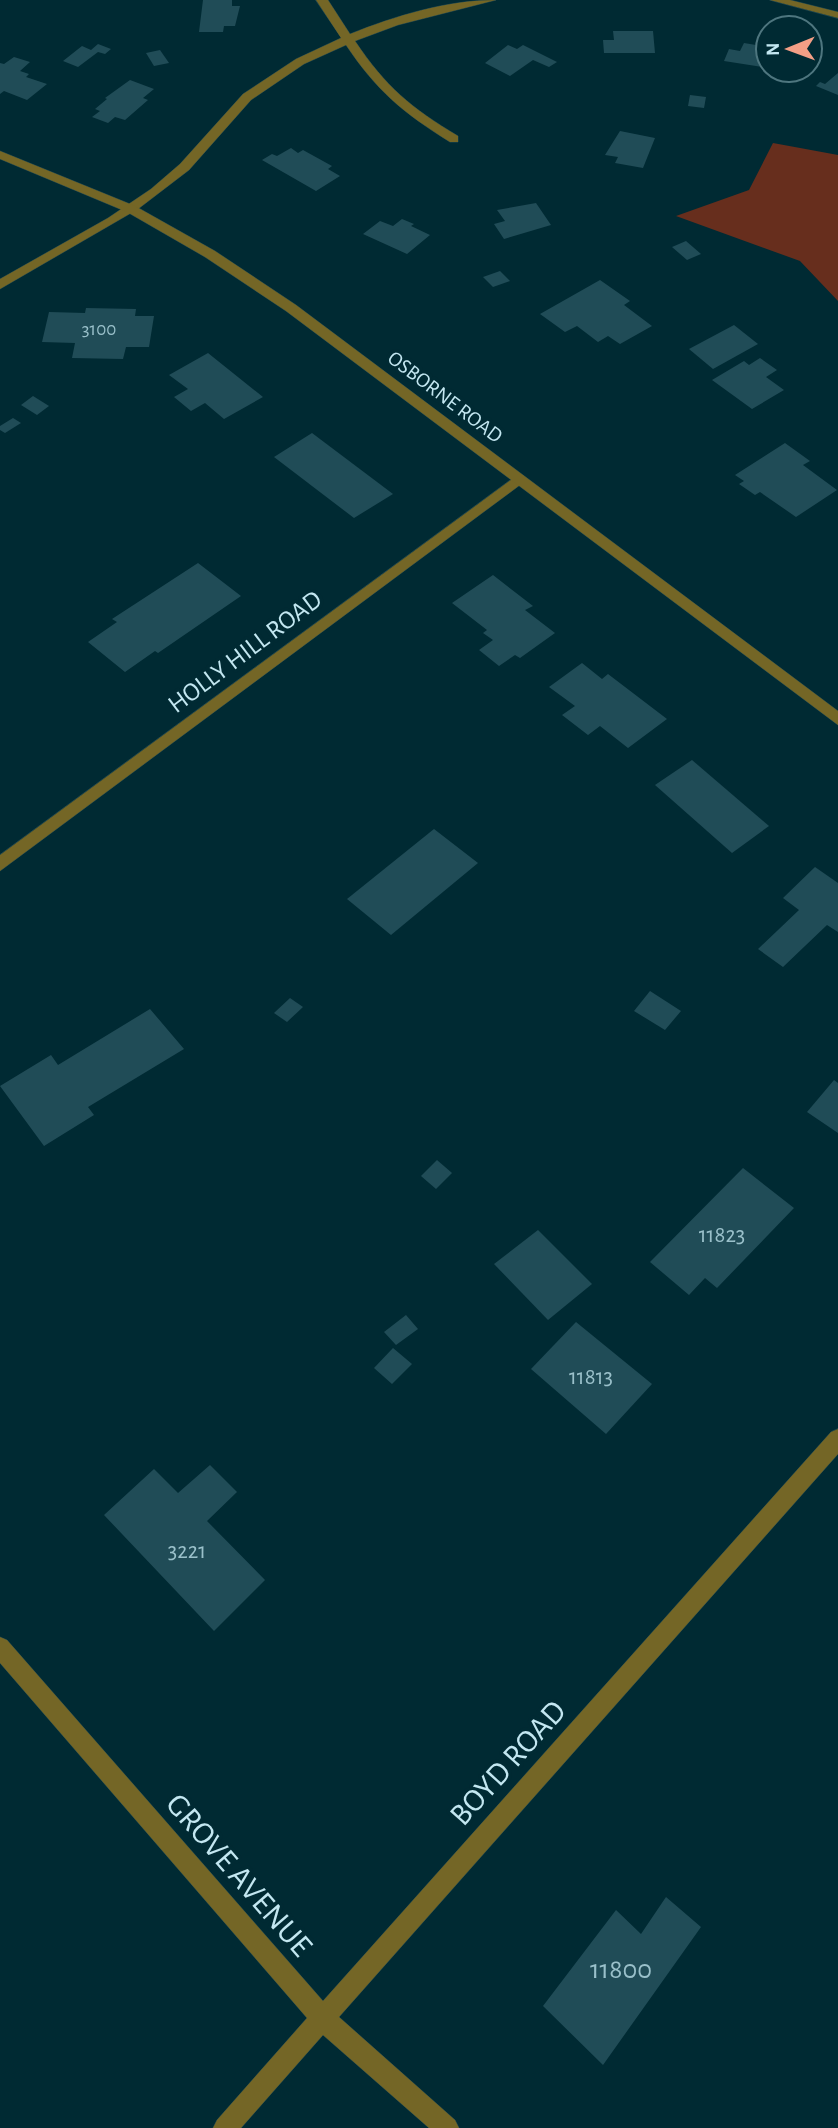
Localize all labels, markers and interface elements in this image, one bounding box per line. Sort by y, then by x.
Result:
north arrow [754,14,824,84]
text: N [764,42,783,56]
house number: 3100 [82,320,116,339]
street label: OSBORNE ROAD [384,347,506,447]
street label: HOLLY HILL ROAD [163,586,327,718]
house number: 11823 [699,1224,745,1247]
house number: 11813 [569,1366,613,1389]
house number: 3221 [168,1540,206,1563]
street label: BOYD ROAD [444,1694,572,1832]
street label: GROVE AVENUE [160,1788,318,1962]
house number: 11800 [590,1956,652,1984]

